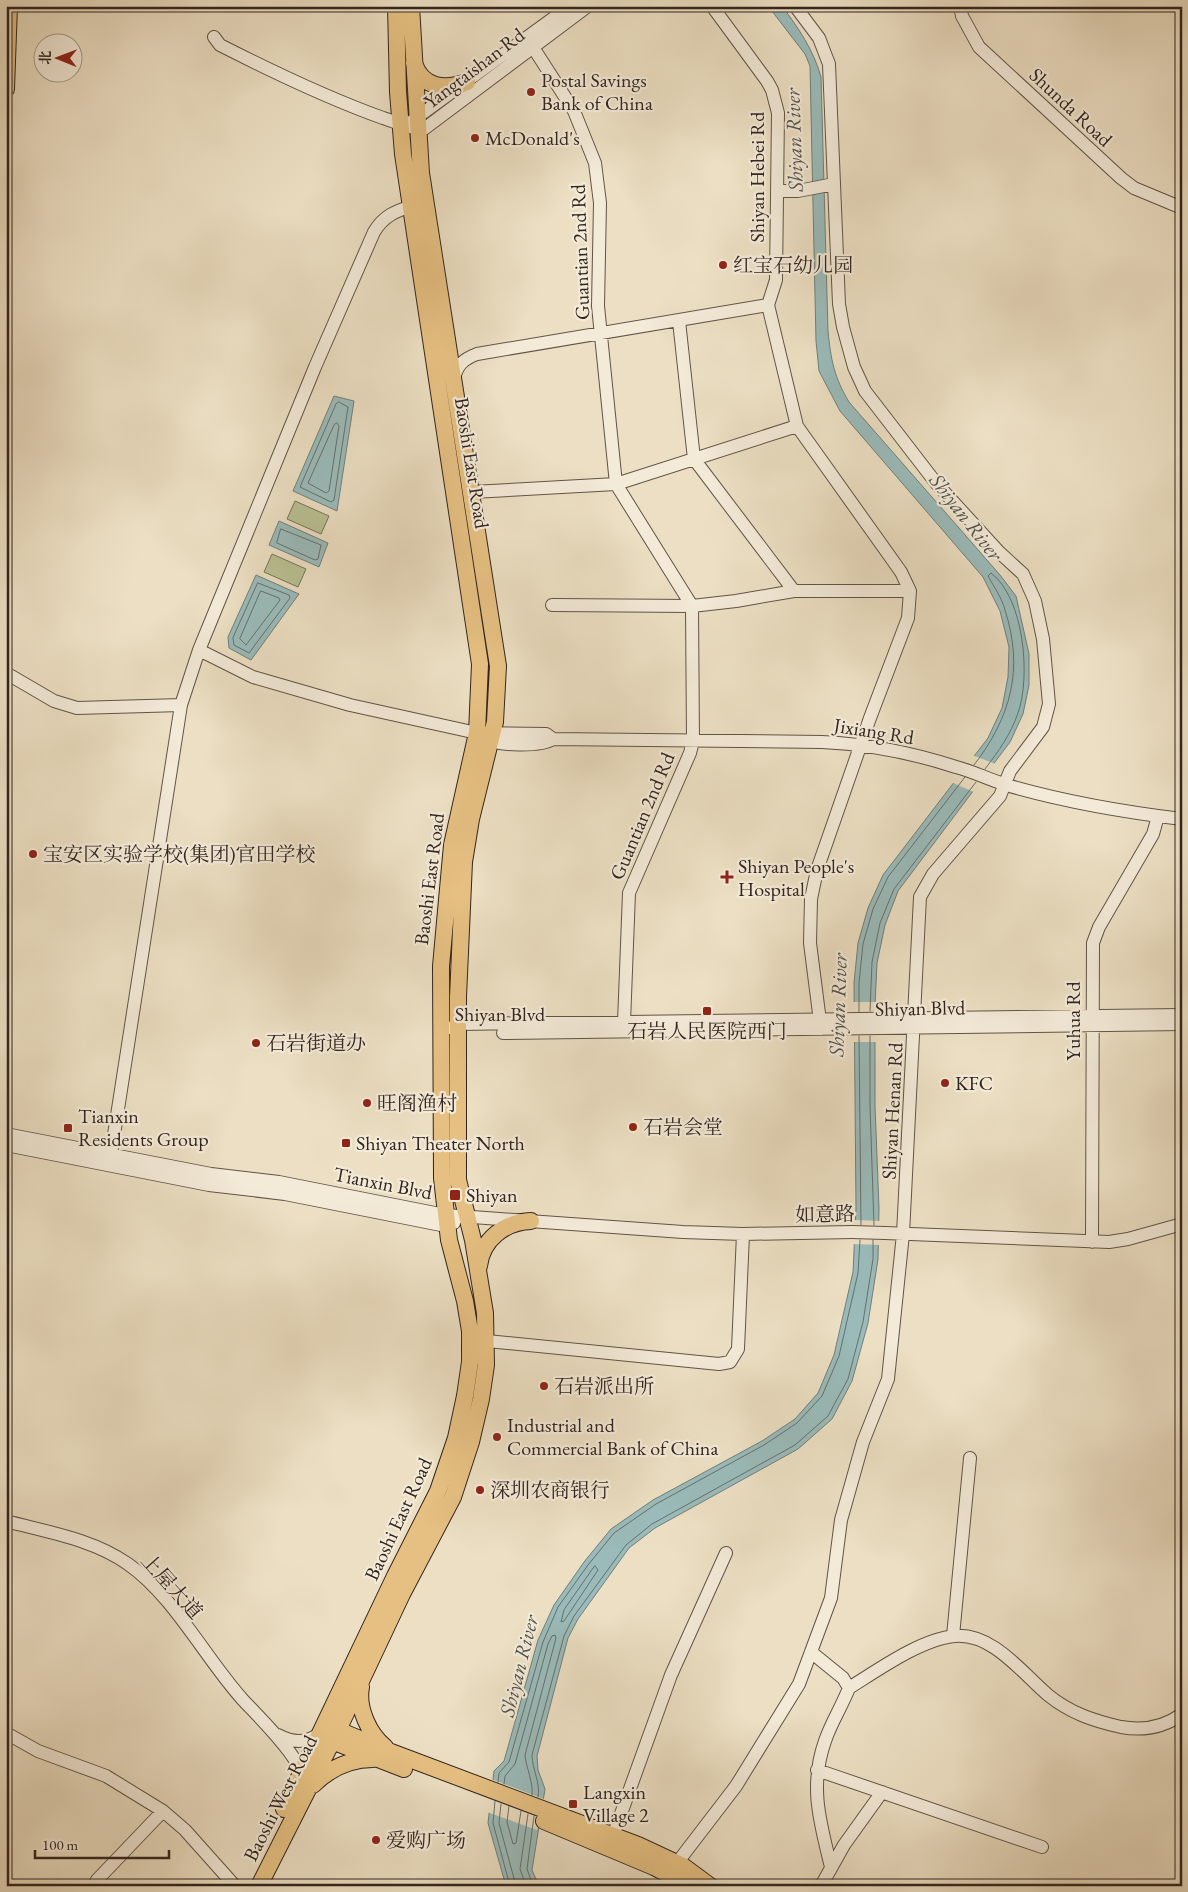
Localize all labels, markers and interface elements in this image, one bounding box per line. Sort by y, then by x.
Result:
street label: Yangtaishan Rd [418,21,530,114]
north arrow [32,32,82,82]
text: 北 [36,51,54,65]
street label: Shunda Road [1024,62,1119,153]
place label: Postal Savings Bank of China [541,67,653,116]
marker: Postal Savings Bank of China [525,86,537,98]
water label: Shiyan River [778,87,809,193]
street label: Shiyan Hebei Rd [744,111,770,242]
place label: McDonald's [485,125,580,151]
marker: McDonald's [469,132,481,144]
street label: Guantian 2nd Rd [565,183,595,320]
place label: 红宝石幼儿园 [733,252,853,278]
marker: 红宝石幼儿园 [717,259,729,271]
street label: Baoshi East Road [449,395,495,531]
water label: Shiyan River [923,467,1010,567]
street label: Jixiang Rd [830,712,917,750]
street label: Guantian 2nd Rd [603,748,681,884]
street label: Baoshi East Road [408,811,450,946]
place label: 宝安区实验学校(集团)官田学校 [43,841,316,867]
marker: 宝安区实验学校(集团)官田学校 [27,848,39,860]
place label: Shiyan People's Hospital [738,853,854,902]
marker: Shiyan People's Hospital [720,870,734,884]
water label: Shiyan River [822,952,853,1058]
street label: Yuhua Rd [1060,980,1086,1061]
street label: Shiyan Blvd [875,994,966,1022]
street label: Shiyan Blvd [455,1001,546,1027]
marker: 石岩人民医院西门 [701,1005,713,1017]
place label: 石岩人民医院西门 [627,1018,787,1044]
place label: 石岩街道办 [266,1030,366,1056]
marker: 石岩街道办 [250,1037,262,1049]
street label: Shiyan Henan Rd [875,1041,909,1180]
place label: KFC [955,1070,993,1096]
marker: KFC [939,1077,951,1089]
place label: 旺阁渔村 [377,1090,457,1116]
marker: 旺阁渔村 [361,1097,373,1109]
place label: Tianxin Residents Group [78,1103,209,1152]
place label: 石岩会堂 [643,1114,723,1140]
marker: 石岩会堂 [627,1121,639,1133]
marker: Tianxin Residents Group [62,1122,74,1134]
place label: Shiyan Theater North [356,1130,525,1156]
marker: Shiyan Theater North [340,1137,352,1149]
street label: Tianxin Blvd [332,1161,435,1205]
place label: Shiyan [466,1182,518,1208]
marker: Shiyan [448,1188,462,1202]
street label: 如意路 [795,1200,855,1228]
place label: 石岩派出所 [554,1373,654,1399]
marker: 石岩派出所 [538,1380,550,1392]
place label: Industrial and Commercial Bank of China [507,1412,718,1461]
marker: Industrial and Commercial Bank of China [491,1431,503,1443]
street label: Baoshi East Road [358,1453,438,1585]
place label: 深圳农商银行 [490,1477,610,1503]
marker: 深圳农商银行 [474,1484,486,1496]
street label: 上屋大道 [136,1548,208,1624]
water label: Shiyan River [493,1611,544,1720]
street label: Baoshi West Road [237,1730,323,1865]
place label: Langxin Village 2 [583,1779,649,1828]
marker: Langxin Village 2 [567,1798,579,1810]
scale bar [35,1827,169,1859]
place label: 爱购广场 [386,1827,466,1853]
marker: 爱购广场 [370,1834,382,1846]
text: 100 m [42,1835,79,1854]

